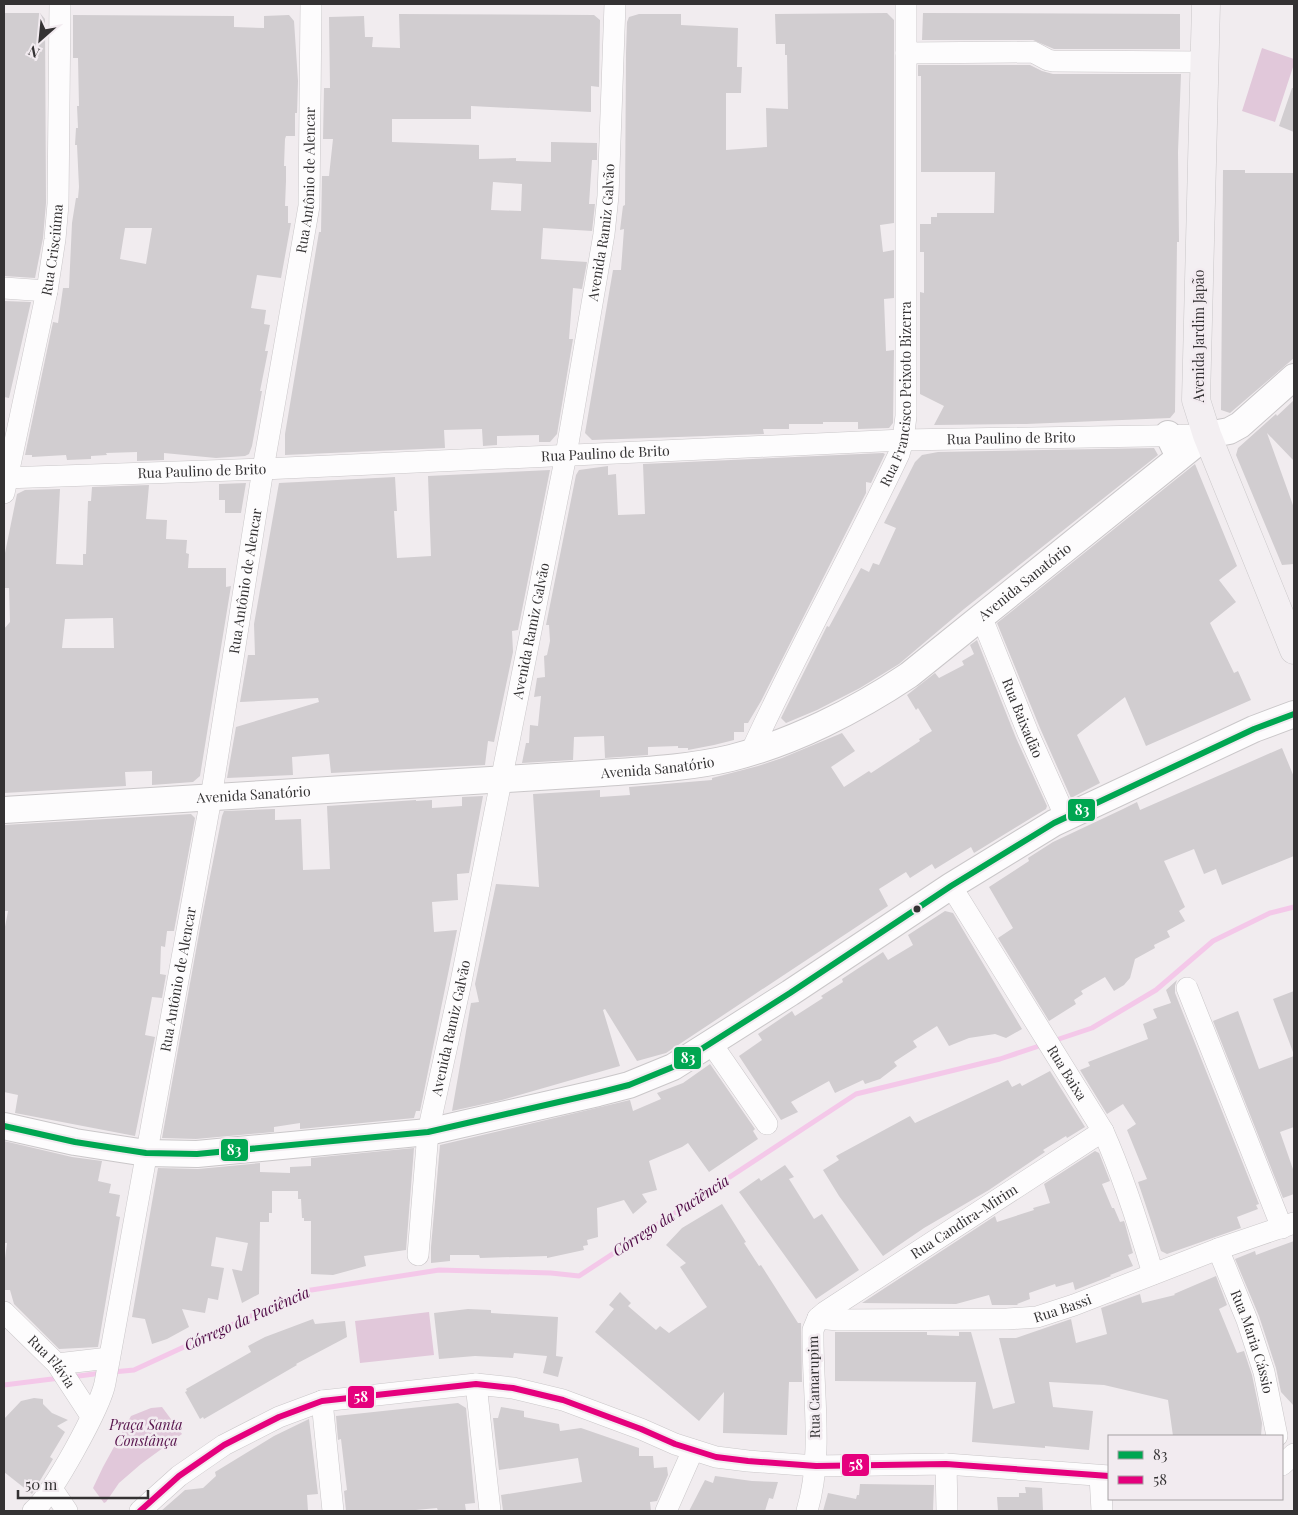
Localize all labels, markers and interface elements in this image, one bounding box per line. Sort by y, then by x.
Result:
north arrow [15,15,65,65]
text: N [25,41,43,63]
street label: Rua Antônio de Alencar [291,106,319,255]
street label: Avenida Ramiz Galvão [582,163,618,303]
street label: Rua Crisciúma [36,203,67,297]
street label: Avenida Jardim Japão [1189,269,1208,403]
street label: Rua Francisco Peixoto Bizerra [875,301,915,489]
street label: Rua Paulino de Brito [947,427,1076,448]
street label: Rua Paulino de Brito [541,441,671,465]
street label: Rua Paulino de Brito [137,459,267,482]
street label: Rua Antônio de Alencar [224,506,266,655]
street label: Avenida Sanatório [973,538,1075,625]
street label: Avenida Ramiz Galvão [507,561,553,702]
street label: Rua Baixadão [998,675,1048,761]
street label: Avenida Sanatório [599,752,716,782]
street label: Avenida Sanatório [195,781,311,807]
line badge: 83 [1067,798,1096,822]
text: 83 [1075,800,1089,819]
unlabelled marker [912,904,922,914]
street label: Rua Antônio de Alencar [155,905,200,1053]
street label: Avenida Ramiz Galvão [426,958,474,1098]
street label: Rua Baixa [1043,1041,1092,1104]
line badge: 83 [673,1046,702,1070]
text: 83 [681,1048,695,1067]
line badge: 83 [220,1138,249,1162]
text: 83 [227,1140,241,1159]
water label: Córrego da Paciência [608,1170,733,1260]
street label: Rua Candira-Mirim [907,1179,1021,1263]
water label: Córrego da Paciência [181,1281,313,1355]
street label: Rua Maria Cássio [1227,1287,1278,1395]
street label: Rua Bassi [1031,1289,1094,1327]
street label: Rua Flávia [24,1331,80,1391]
street label: Rua Camarupim [803,1335,824,1438]
line badge: 58 [347,1385,375,1409]
text: 58 [354,1387,368,1406]
park label: Praça Santa Constânça [108,1415,183,1450]
legend [1108,1435,1283,1500]
text: 83 [1153,1444,1168,1464]
line badge: 58 [841,1453,870,1477]
text: 58 [849,1455,863,1474]
scale bar [18,1468,148,1500]
text: 58 [1153,1469,1167,1489]
text: 50 m [25,1474,58,1494]

